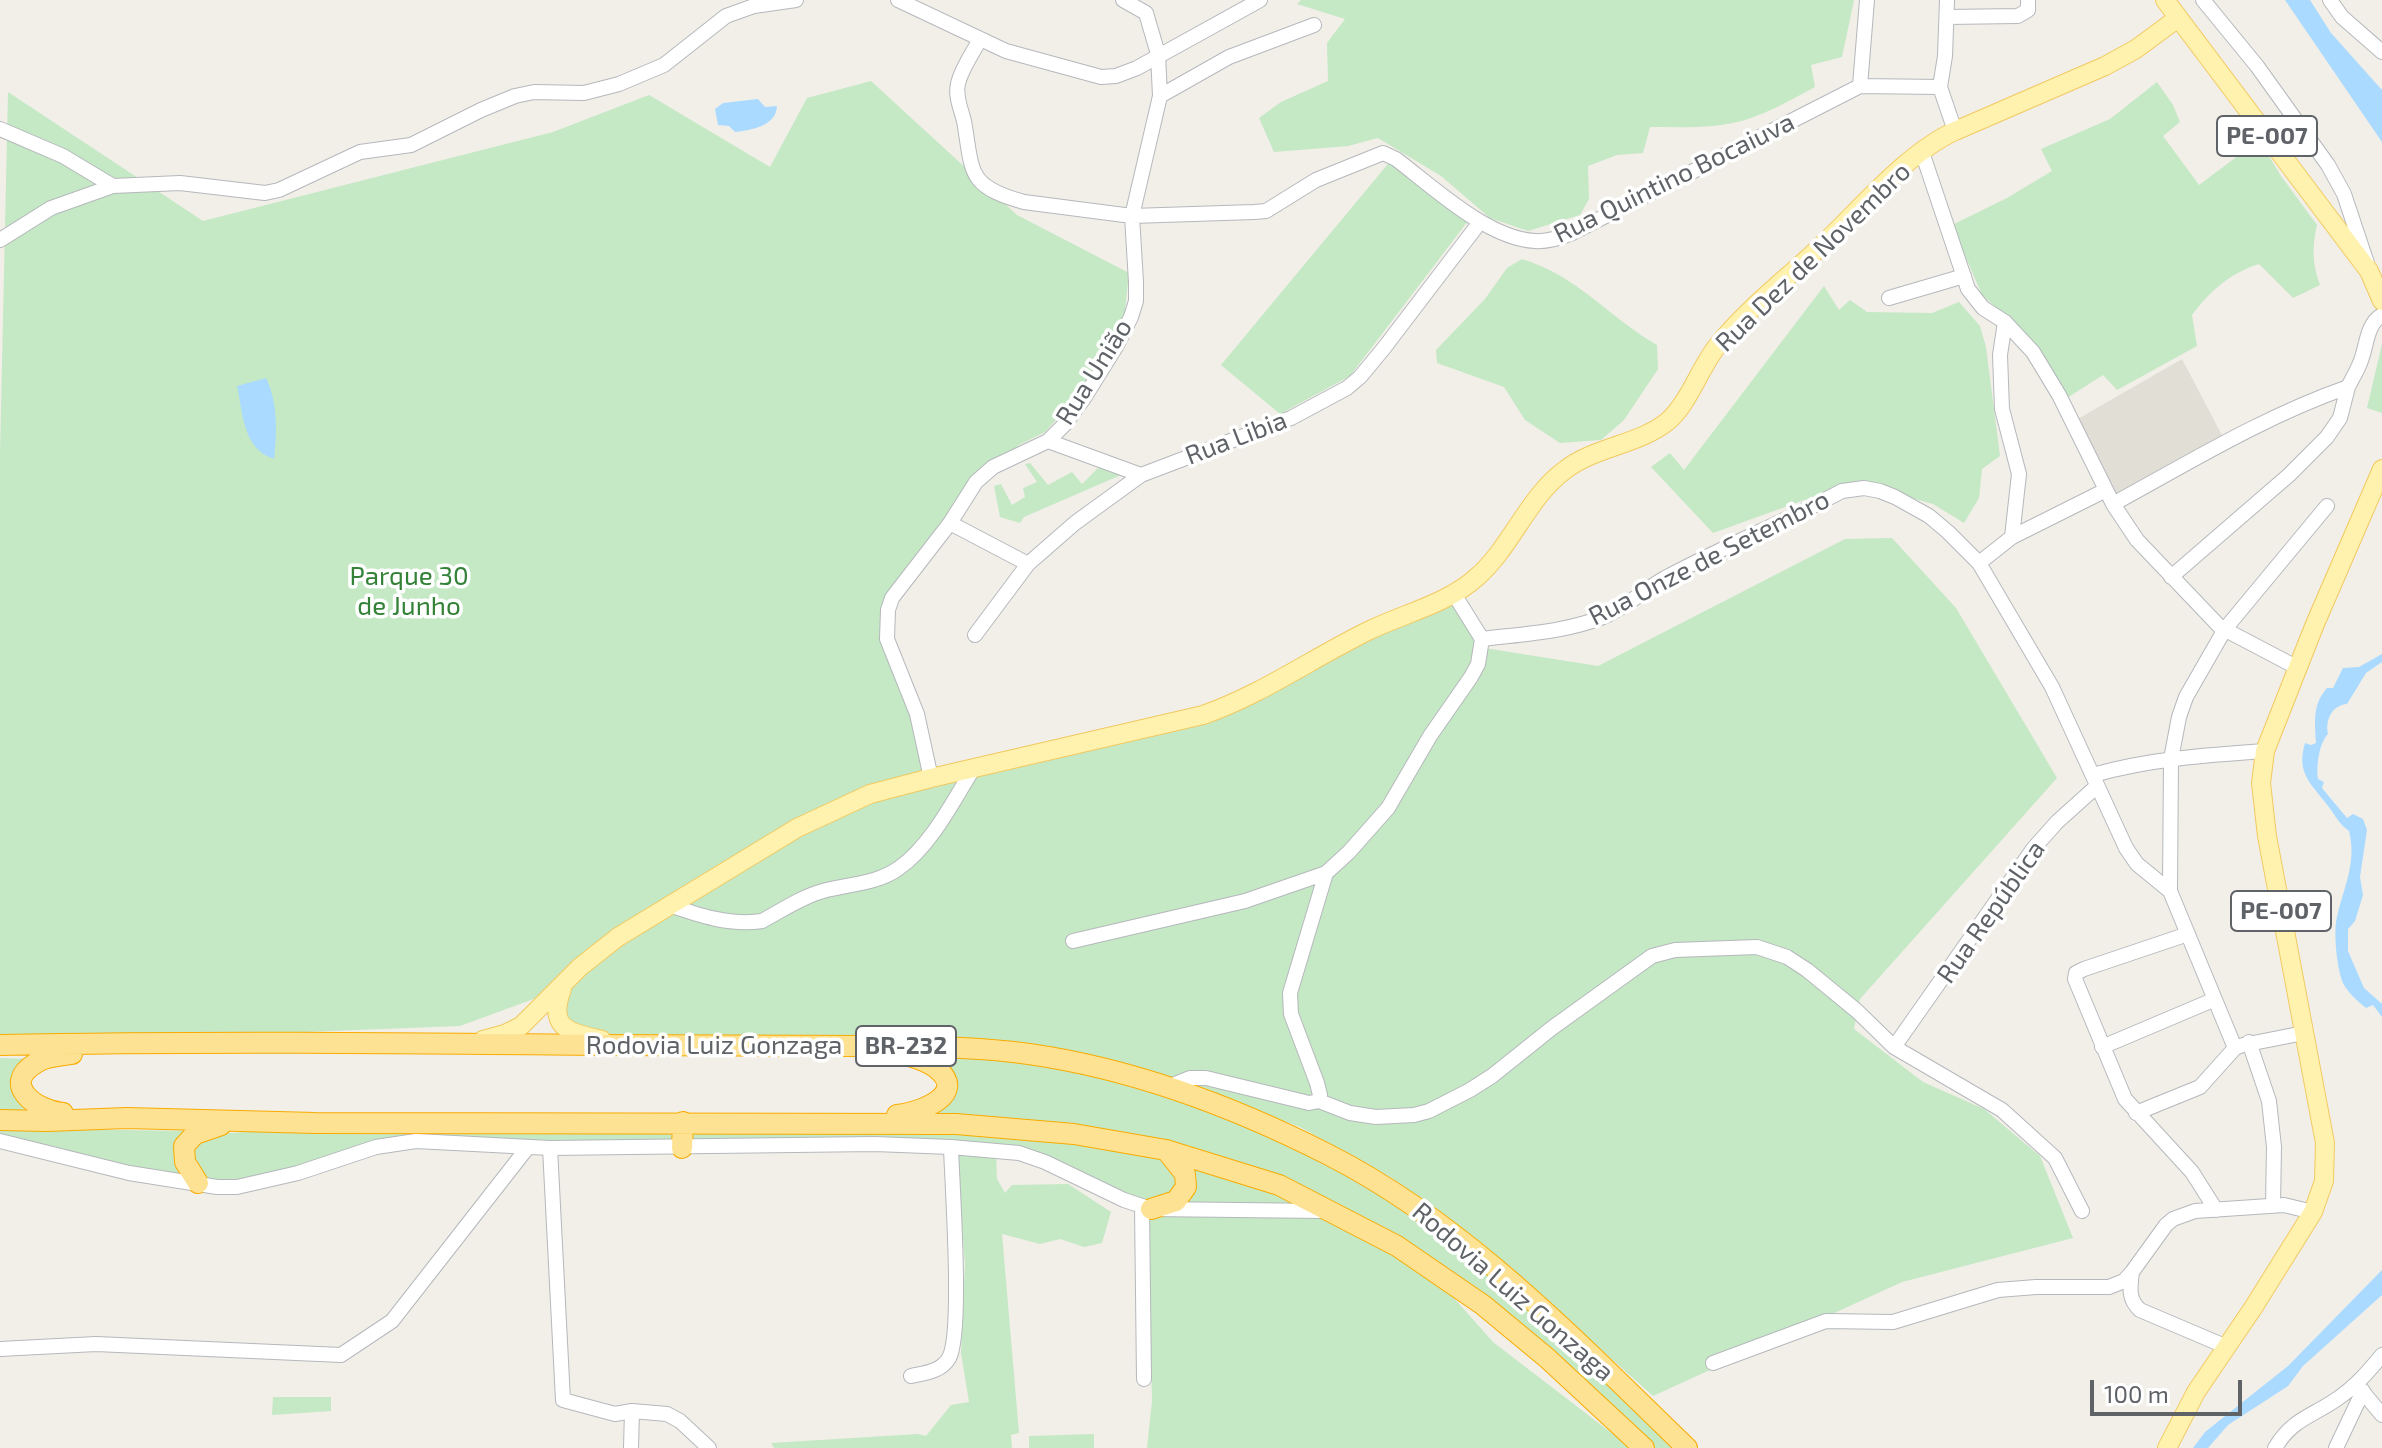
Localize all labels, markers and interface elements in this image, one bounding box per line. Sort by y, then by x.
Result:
street label: Rua Quintino Bocaiuva [1549,106,1799,250]
road number: PE-007 [2217,116,2317,156]
street label: Rua Dez de Novembro [1709,156,1917,358]
street label: Rua União [1049,313,1139,431]
street label: Rua Libia [1181,404,1291,472]
street label: Rua Onze de Setembro [1583,484,1835,632]
park label: Parque 30 de Junho [349,560,469,622]
street label: Rua República [1930,835,2052,989]
road number: PE-007 [2231,891,2331,931]
road number: BR-232 [856,1026,956,1066]
street label: Rodovia Luiz Gonzaga [586,1029,842,1061]
street label: Rodovia Luiz Gonzaga [1406,1196,1620,1388]
scale bar [2094,1364,2246,1414]
text: 100 m [2104,1379,2169,1408]

